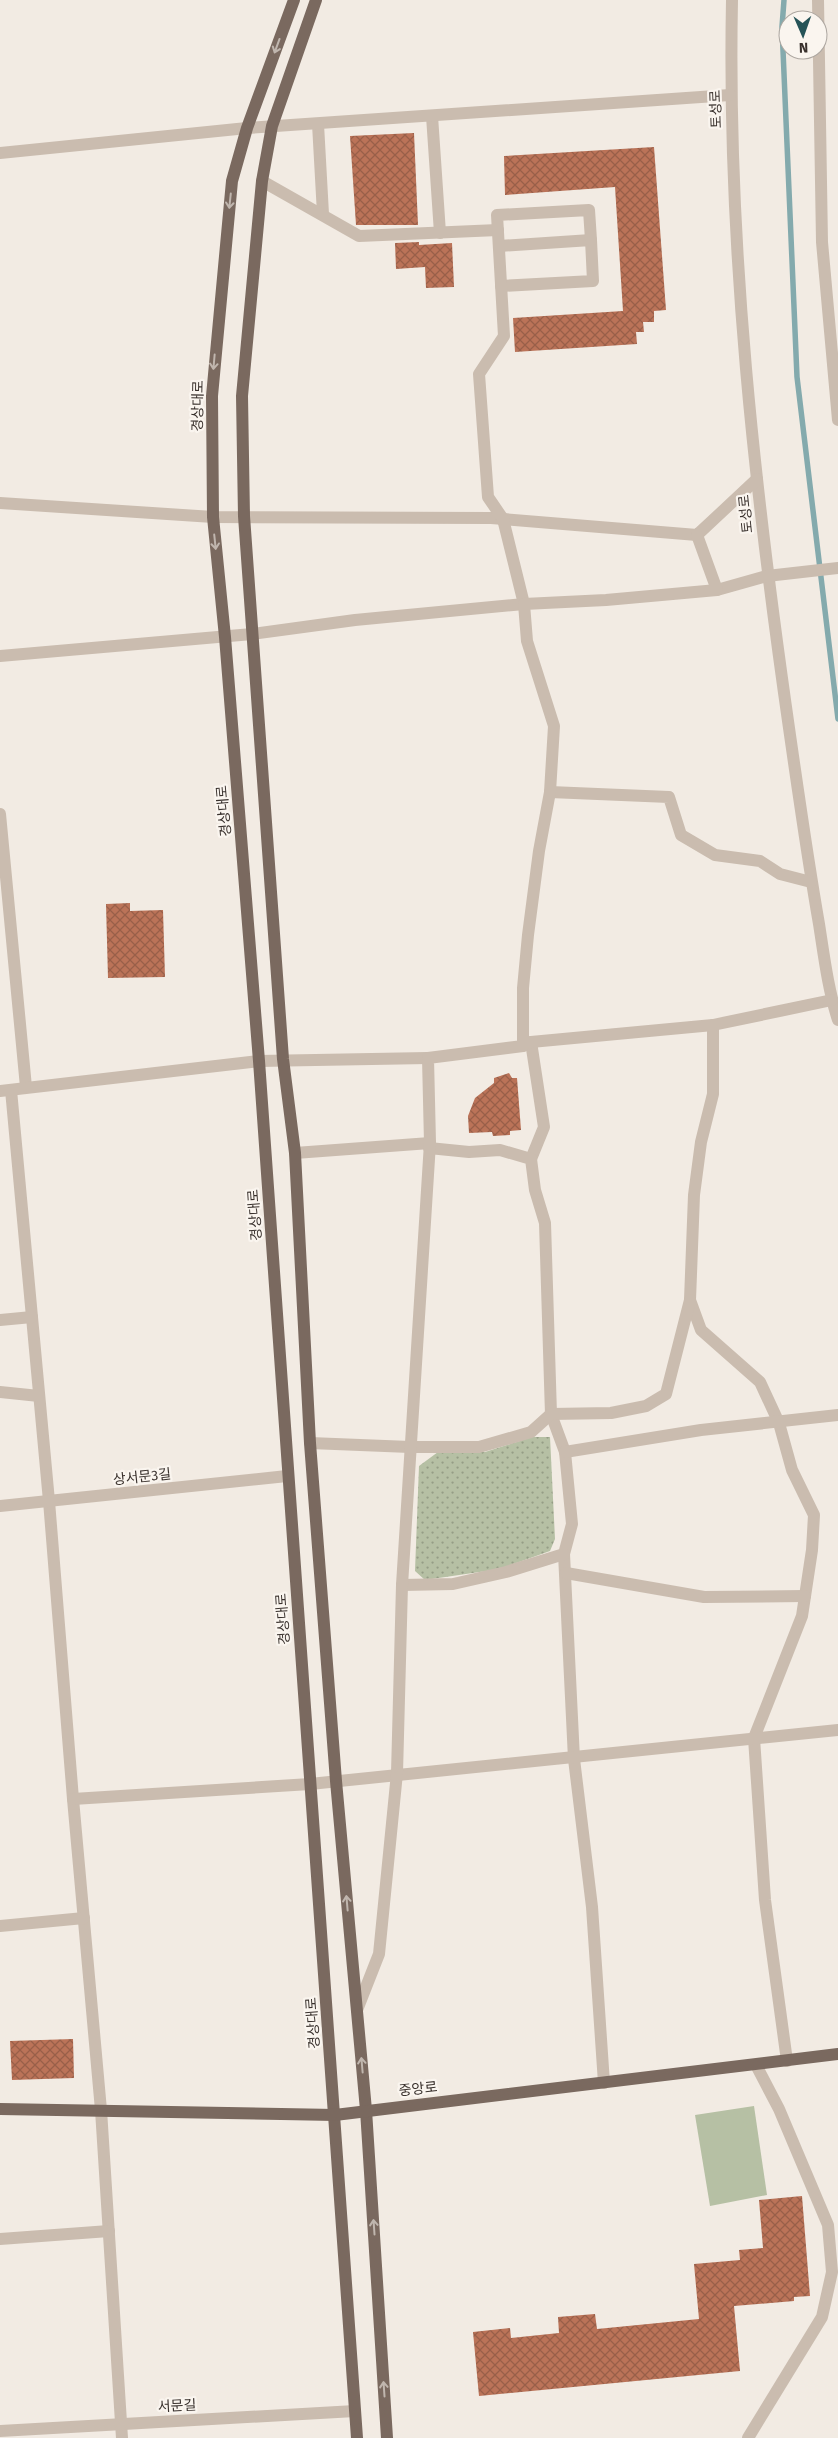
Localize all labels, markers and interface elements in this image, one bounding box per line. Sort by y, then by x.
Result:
north arrow [778,10,828,60]
one-way arrow [272,37,281,53]
text: N [798,39,808,56]
street label: 토성로 [707,89,725,129]
one-way arrow [225,192,235,208]
one-way arrow [210,354,219,370]
street label: 경상대로 [189,380,207,432]
street label: 토성로 [736,494,756,534]
one-way arrow [211,534,220,550]
street label: 경상대로 [213,784,235,837]
street label: 경상대로 [245,1189,265,1241]
street label: 상서문3길 [112,1465,172,1489]
street label: 경상대로 [273,1593,293,1645]
one-way arrow [342,1896,352,1912]
street label: 경상대로 [303,1997,323,2049]
one-way arrow [357,2057,367,2073]
street label: 중앙로 [398,2079,438,2099]
one-way arrow [369,2219,378,2235]
one-way arrow [380,2382,389,2398]
street label: 서문길 [157,2397,197,2415]

